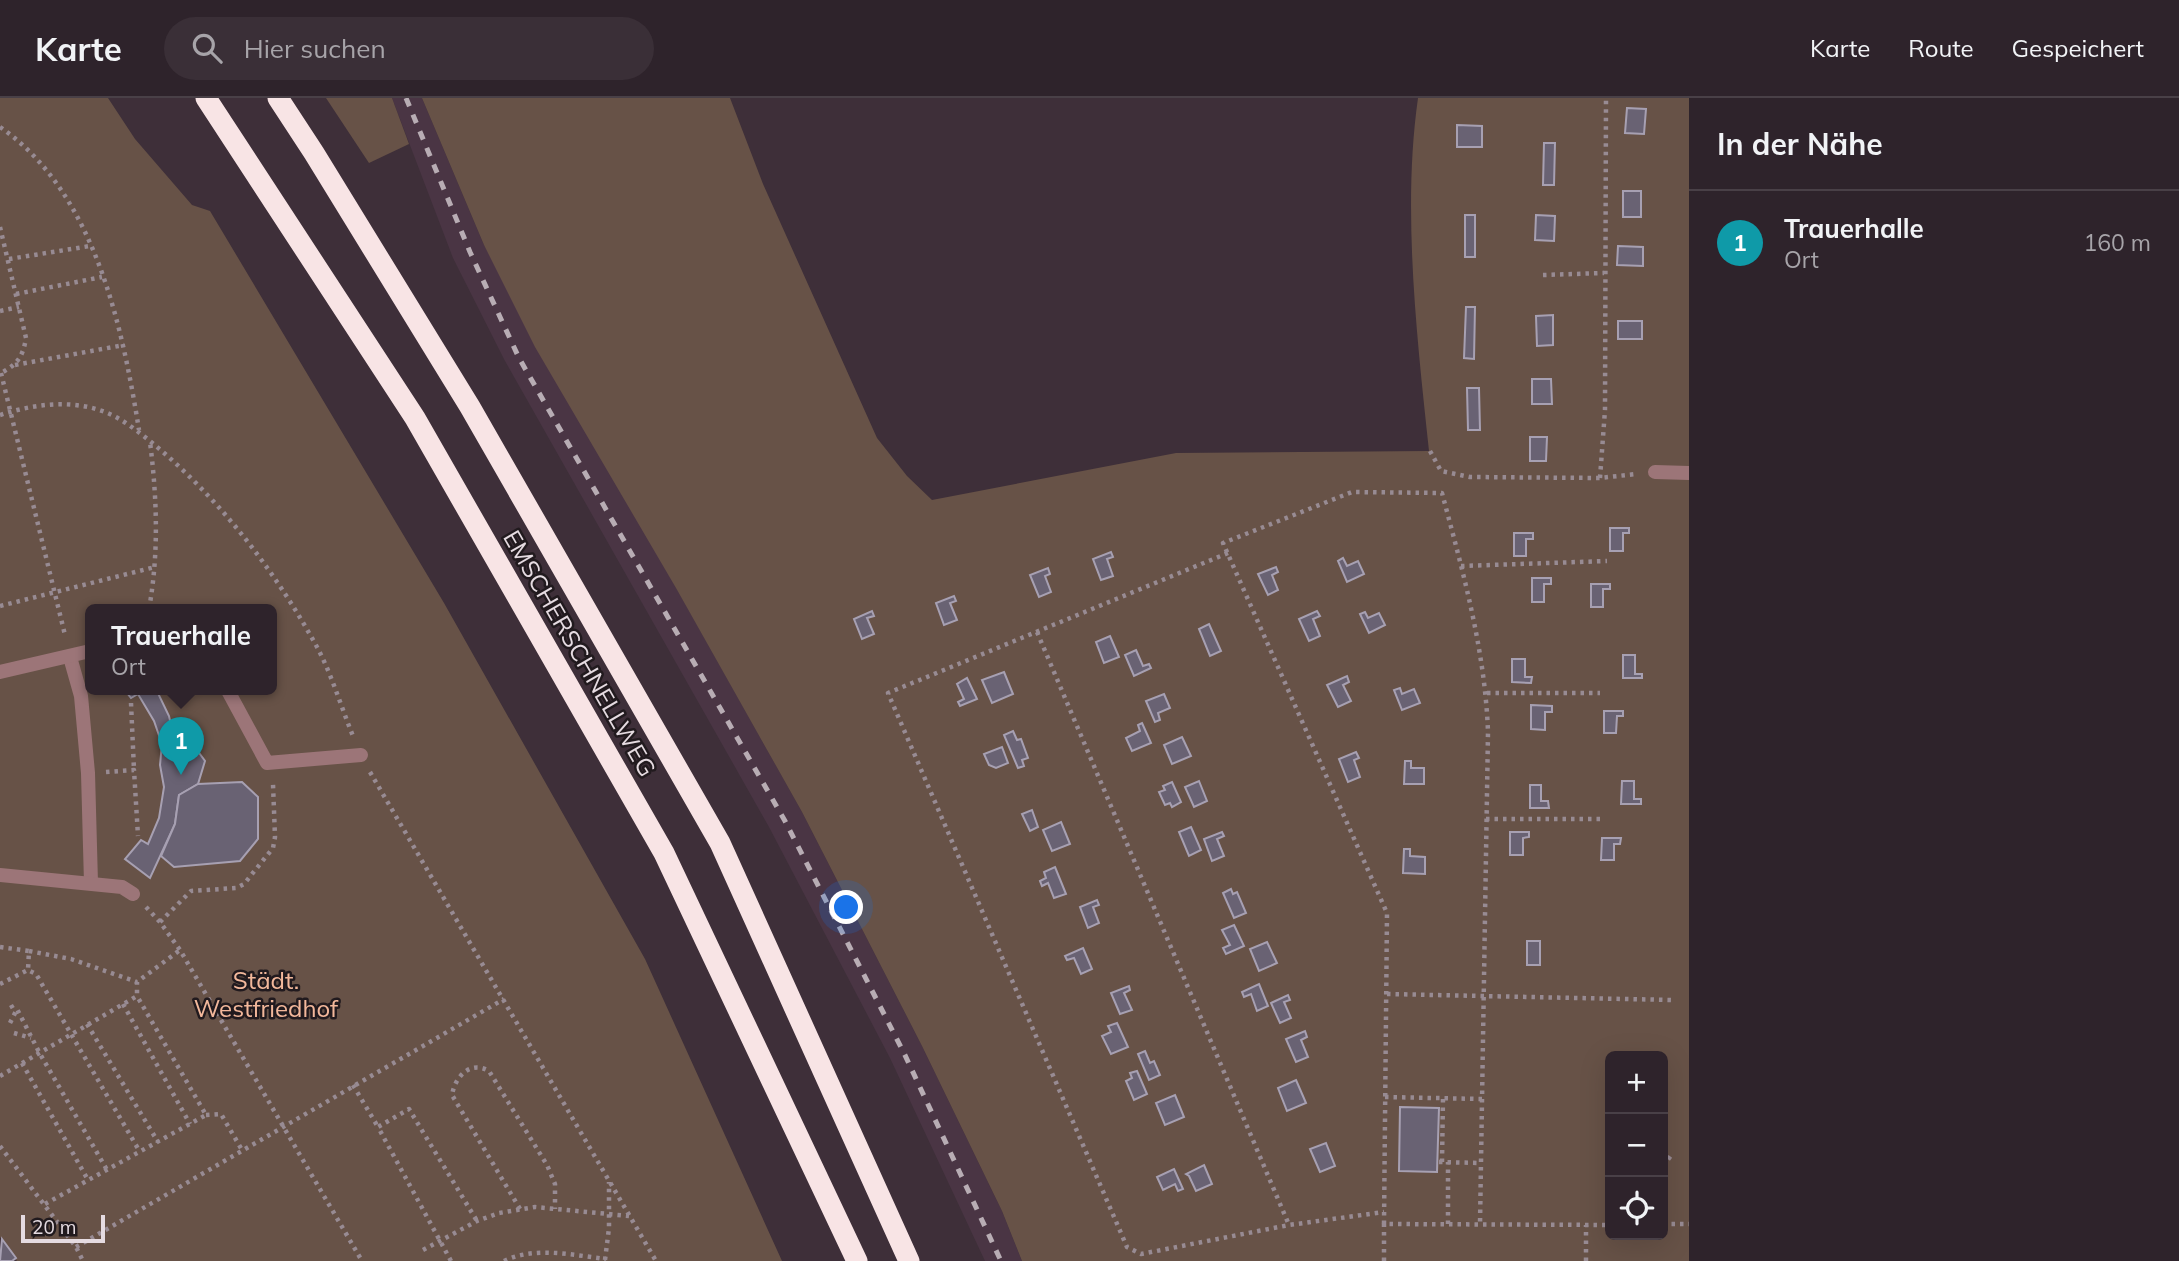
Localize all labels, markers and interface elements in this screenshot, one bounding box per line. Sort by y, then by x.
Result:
search box [164,17,654,80]
text: Karte [35,28,122,69]
icon: search [188,29,226,67]
text: Hier suchen [244,32,386,65]
text: Karte [1810,33,1870,63]
text: Route [1908,33,1974,63]
text: Gespeichert [2012,33,2144,63]
text: In der Nähe [1717,125,1883,163]
text: Trauerhalle [1784,212,1924,245]
text: 1 [1733,228,1747,257]
text: 160 m [2083,228,2151,257]
text: Ort [1784,245,1819,274]
street label: EMSCHERSCHNELLWEG [497,525,663,781]
popup [85,604,277,695]
text: Trauerhalle [111,619,251,652]
text: Ort [111,652,146,681]
pin: 1 [158,717,204,775]
your location [829,890,863,924]
park label: Städt. Westfriedhof [194,965,339,1023]
map controls [1605,1051,1668,1240]
button: + [1605,1051,1668,1114]
button: − [1605,1114,1668,1177]
button: locate [1605,1177,1668,1240]
scale bar [21,1212,105,1244]
text: 20 m [32,1215,76,1239]

